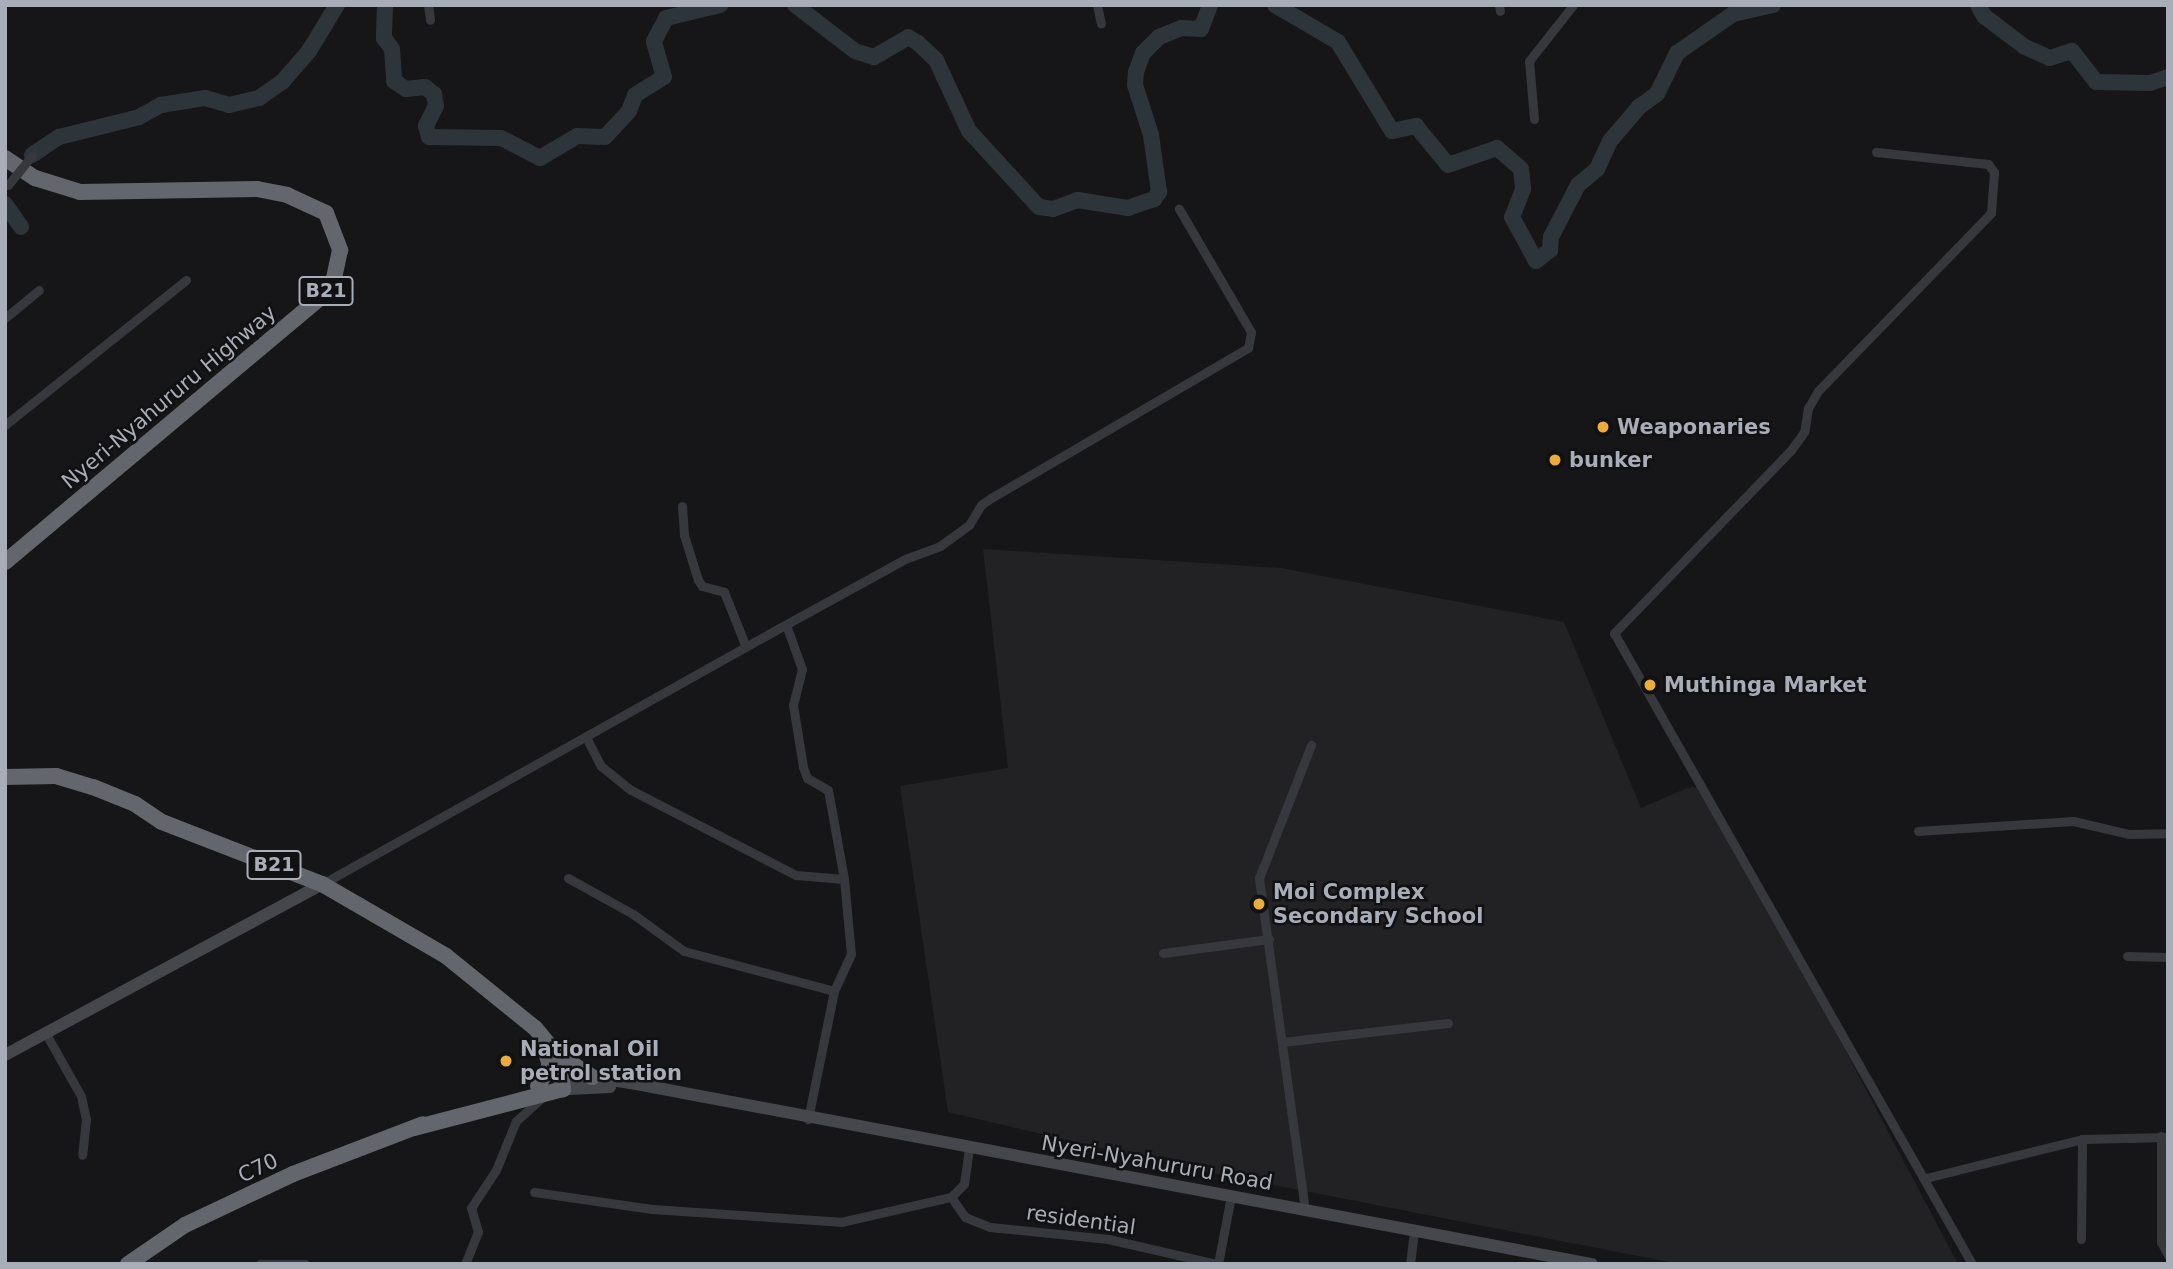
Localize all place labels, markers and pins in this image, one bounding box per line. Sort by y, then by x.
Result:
place label: Weaponaries [1617,414,1771,440]
marker: Weaponaries [1595,419,1611,435]
place label: bunker [1569,447,1652,473]
marker: bunker [1547,452,1563,468]
place label: Muthinga Market [1664,672,1867,698]
marker: Muthinga Market [1642,677,1658,693]
place label: Moi Complex Secondary School [1273,879,1483,929]
marker: Moi Complex Secondary School [1251,896,1267,912]
place label: National Oil petrol station [520,1036,682,1086]
marker: National Oil petrol station [498,1053,514,1069]

